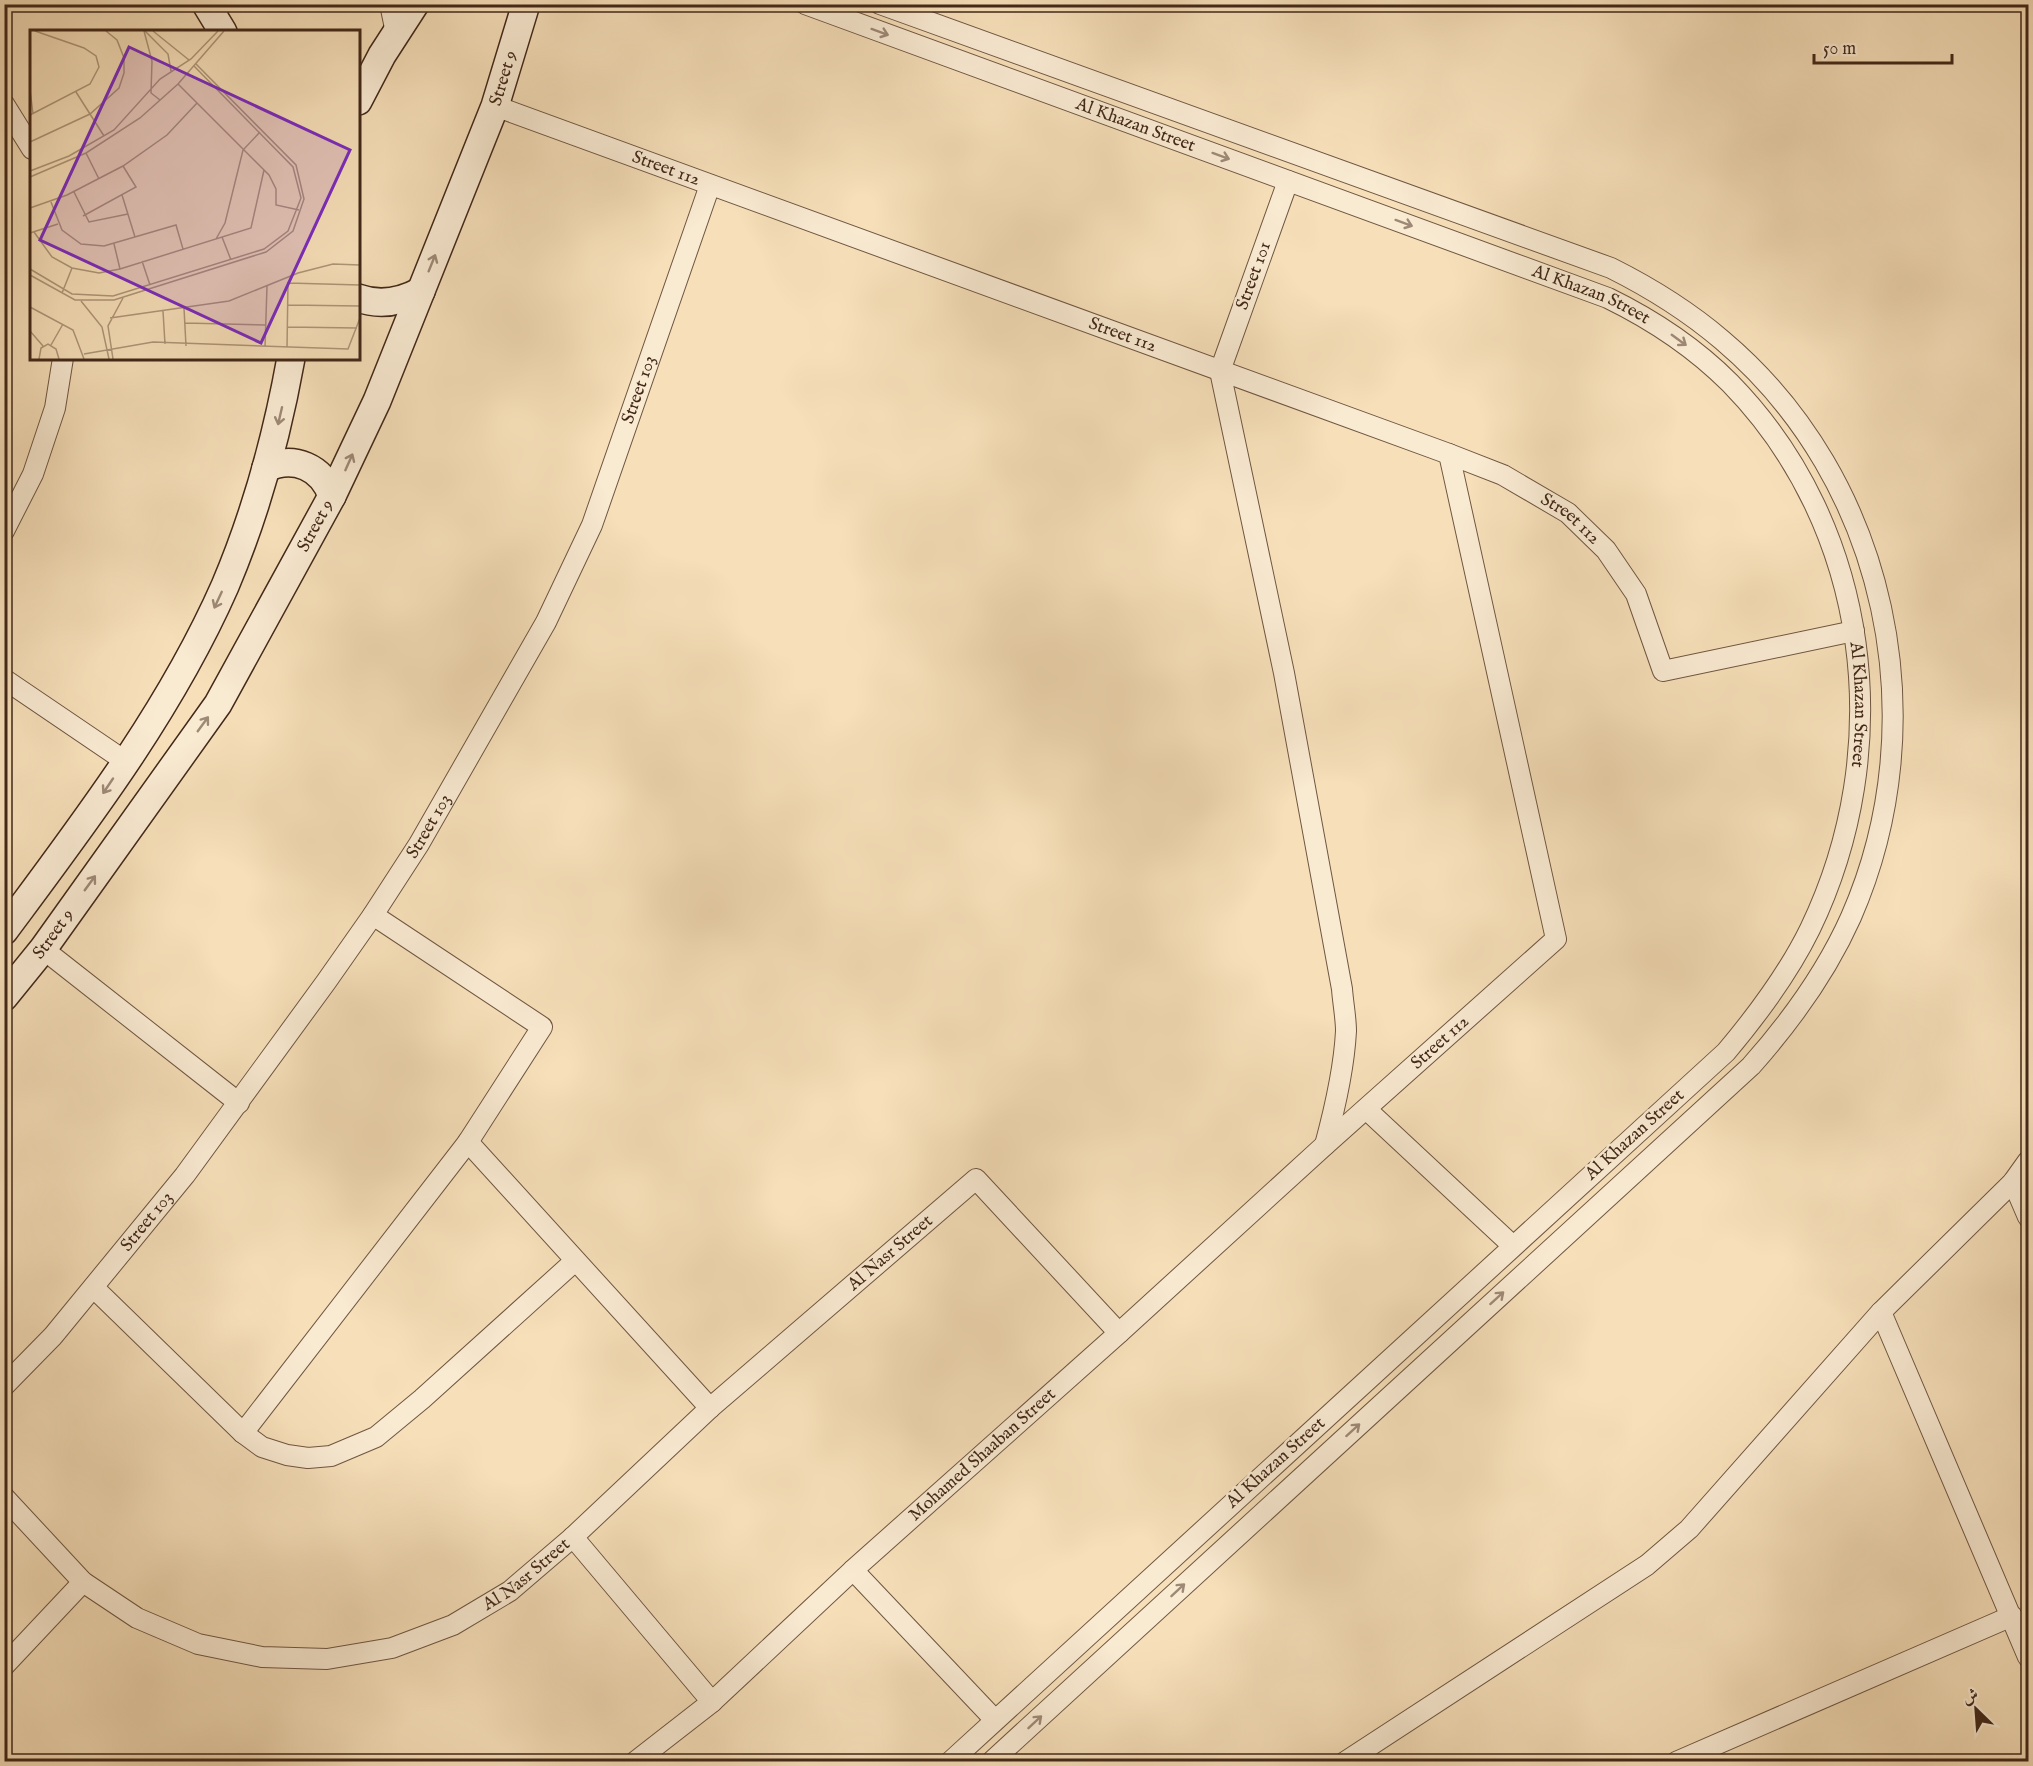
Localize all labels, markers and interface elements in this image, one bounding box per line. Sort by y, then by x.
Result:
one-way arrow [870,27,889,38]
scale bar [1814,27,1952,65]
inset map [30,30,360,360]
text: 50 m [1823,38,1856,61]
street label: Street 9 [484,48,523,109]
street label: Al Khazan Street [1072,92,1199,157]
street label: Street 112 [629,145,703,191]
one-way arrow [1211,152,1230,163]
one-way arrow [1394,218,1413,229]
street label: Street 101 [1231,239,1277,313]
one-way arrow [428,254,439,273]
street label: Al Khazan Street [1528,259,1654,330]
street label: Street 112 [1085,312,1160,358]
one-way arrow [1670,334,1686,346]
street label: Street 103 [616,352,661,427]
one-way arrow [273,406,285,425]
one-way arrow [344,454,356,472]
street label: Street 112 [1536,488,1605,550]
street label: Street 9 [292,496,339,556]
one-way arrow [211,591,223,609]
street label: Al Khazan Street [1844,640,1872,769]
one-way arrow [197,716,209,733]
one-way arrow [102,778,114,794]
street label: Street 103 [401,790,457,863]
one-way arrow [84,875,96,891]
street label: Street 9 [28,905,79,964]
street label: Street 112 [1406,1010,1474,1075]
street label: Al Khazan Street [1580,1084,1689,1186]
street label: Street 103 [115,1187,178,1256]
street label: Al Nasr Street [842,1210,938,1297]
one-way arrow [1489,1292,1504,1306]
street label: Mohamed Shaaban Street [904,1383,1061,1526]
street label: Al Khazan Street [1221,1412,1330,1514]
one-way arrow [1345,1423,1360,1437]
street label: Al Nasr Street [478,1533,575,1617]
one-way arrow [1171,1583,1186,1597]
north arrow [1946,1679,2006,1739]
text: ش [1959,1685,1982,1710]
one-way arrow [1027,1715,1042,1729]

